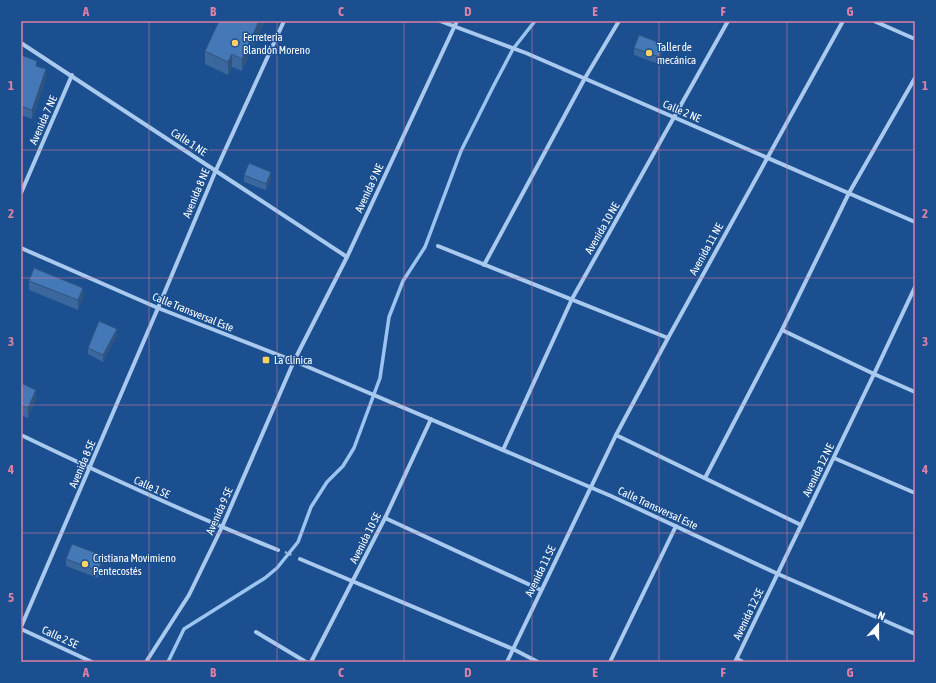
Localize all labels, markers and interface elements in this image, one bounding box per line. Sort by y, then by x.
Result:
text: A [82,4,90,19]
text: B [210,4,217,19]
text: C [338,4,344,19]
text: D [464,4,472,19]
text: E [592,4,598,19]
text: F [720,4,726,19]
text: G [847,4,854,19]
place label: Ferretería Blandón Moreno [243,31,310,56]
marker: Ferretería Blandón Moreno [230,38,240,48]
place label: Taller de mecánica [657,41,696,66]
marker: Taller de mecánica [644,48,654,58]
text: 1 [8,78,14,93]
text: 1 [922,78,928,93]
street label: Avenida 7 NE [27,93,59,146]
street label: Calle 2 NE [661,98,703,124]
street label: Calle 1 NE [169,126,209,158]
street label: Avenida 9 NE [352,161,386,214]
street label: Avenida 8 NE [180,166,212,219]
street label: Avenida 10 NE [582,200,622,256]
text: 2 [8,206,14,221]
text: 2 [922,206,928,221]
street label: Avenida 11 NE [687,221,725,277]
street label: Calle Transversal Este [151,290,235,334]
text: 3 [8,334,14,349]
text: 3 [922,334,928,349]
place label: La Clínica [274,354,312,366]
marker: La Clínica [261,355,271,365]
street label: Avenida 8 SE [67,438,98,490]
street label: Avenida 12 NE [800,441,836,498]
text: 4 [7,462,14,477]
text: 4 [921,462,928,477]
street label: Calle 1 SE [132,474,172,500]
street label: Calle Transversal Este [616,484,700,532]
street label: Avenida 9 SE [203,485,235,537]
street label: Avenida 10 SE [347,510,383,566]
street label: Avenida 11 SE [522,543,558,599]
place label: Cristiana Movimieno Pentecostés [93,552,176,577]
marker: Cristiana Movimieno Pentecostés [80,559,90,569]
street label: Avenida 12 SE [730,586,766,642]
text: 5 [8,590,14,605]
text: 5 [922,590,928,605]
north arrow [858,605,898,645]
text: N [876,609,887,622]
street label: Calle 2 SE [40,623,80,651]
text: A [82,665,90,680]
text: B [210,665,217,680]
text: C [338,665,344,680]
text: D [464,665,472,680]
text: E [592,665,598,680]
text: F [720,665,726,680]
text: G [847,665,854,680]

